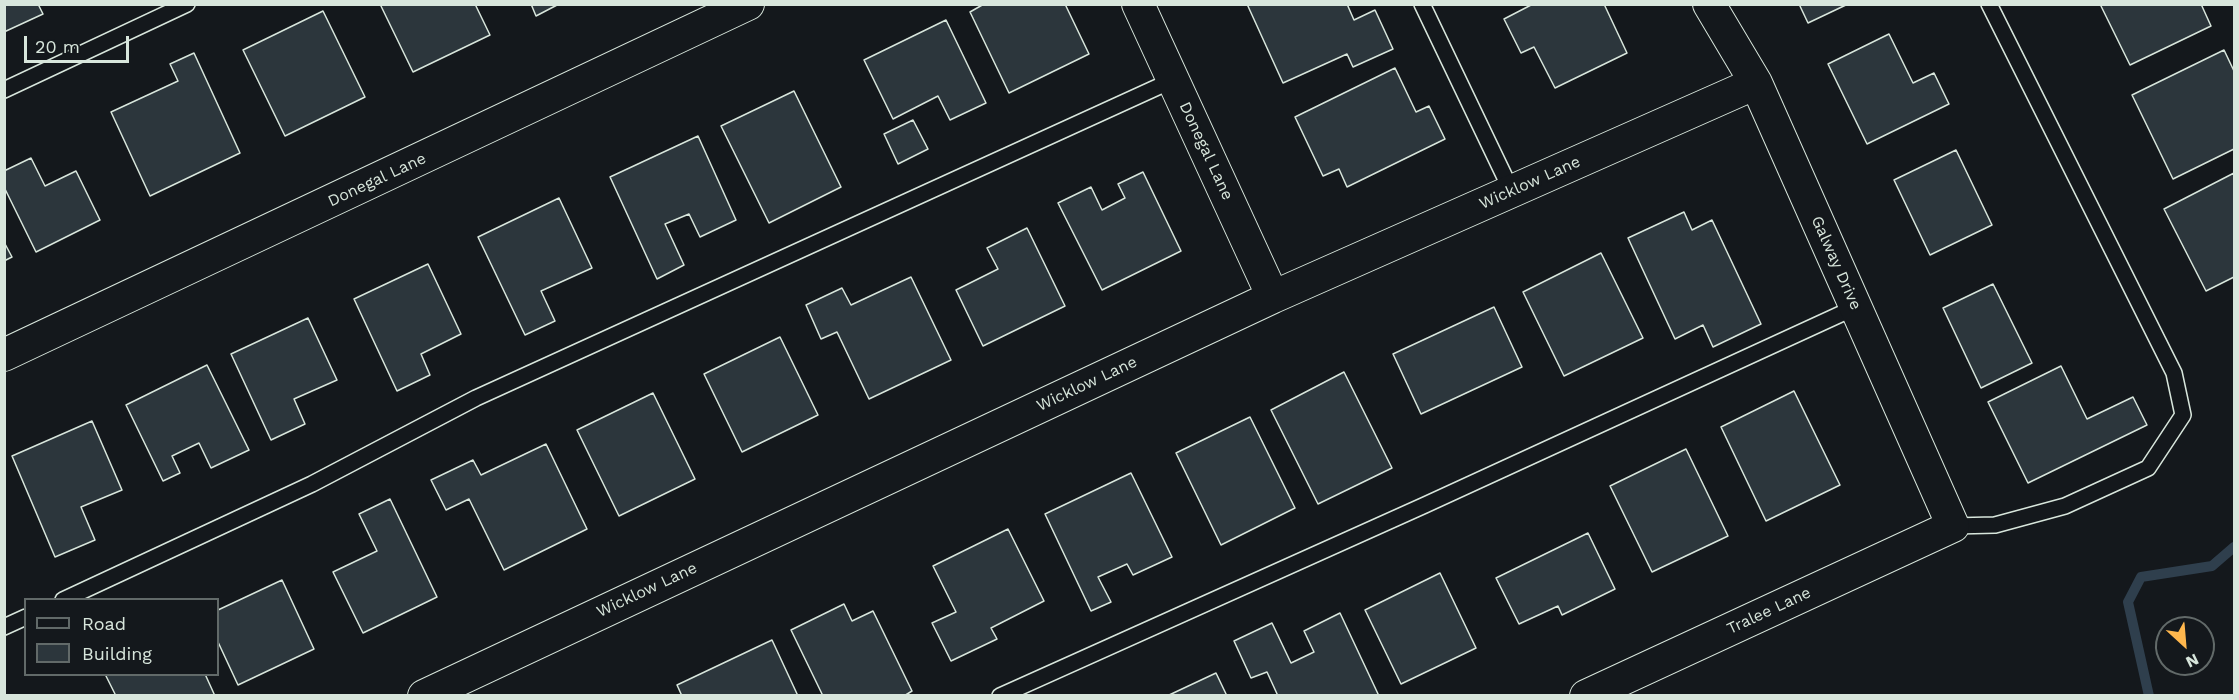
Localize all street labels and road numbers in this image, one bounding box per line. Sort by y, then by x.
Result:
street label: Donegal Lane [1175,99,1237,203]
street label: Donegal Lane [325,149,429,211]
street label: Wicklow Lane [1477,152,1583,214]
street label: Galway Drive [1807,213,1865,313]
street label: Wicklow Lane [1034,352,1140,416]
street label: Wicklow Lane [594,558,700,622]
street label: Tralee Lane [1724,583,1814,639]

